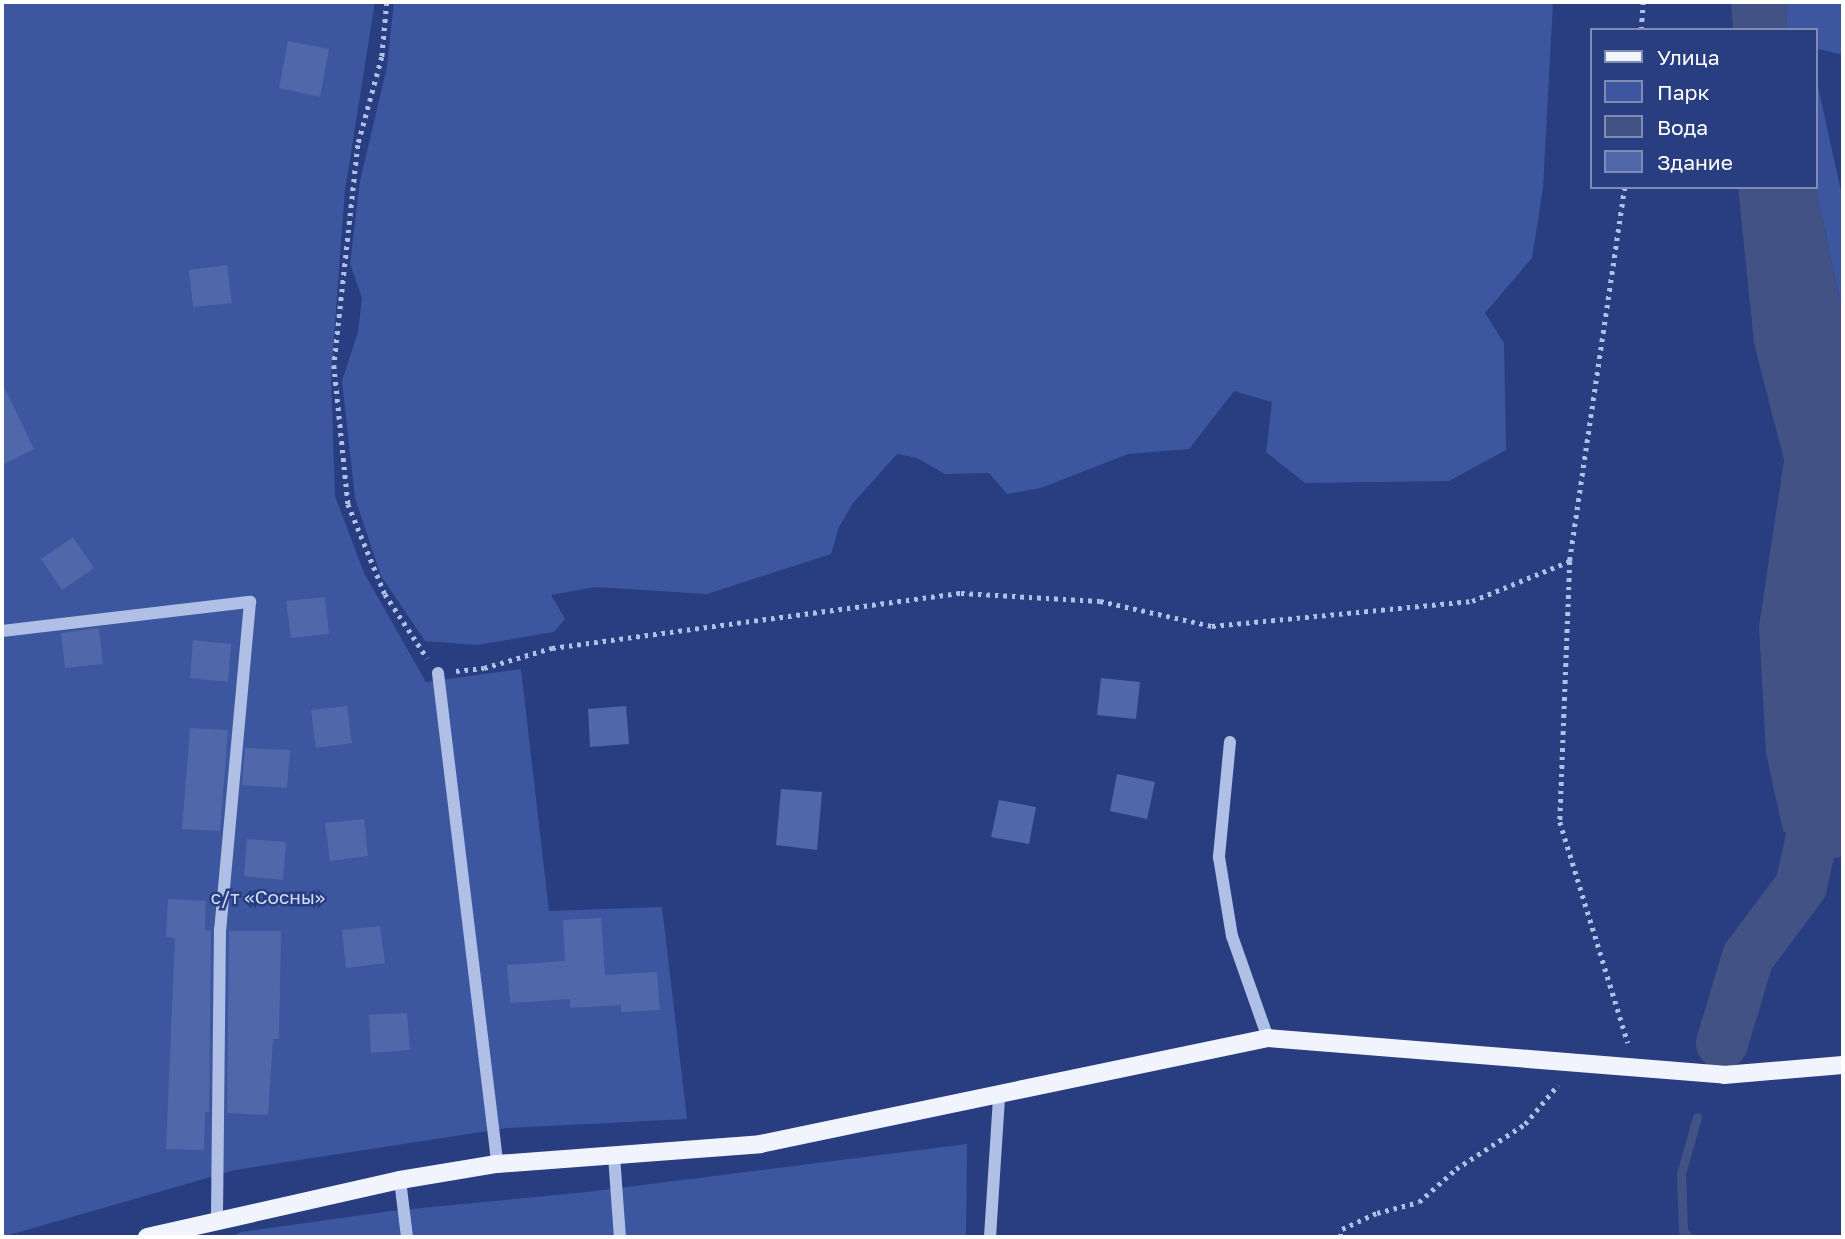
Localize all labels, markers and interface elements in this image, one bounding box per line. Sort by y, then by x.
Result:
legend [1590,28,1817,189]
text: Улица [1657,44,1720,70]
text: Парк [1657,79,1710,105]
text: Вода [1657,114,1708,140]
text: Здание [1657,149,1733,175]
park label: с/т «Сосны» [211,886,325,908]

